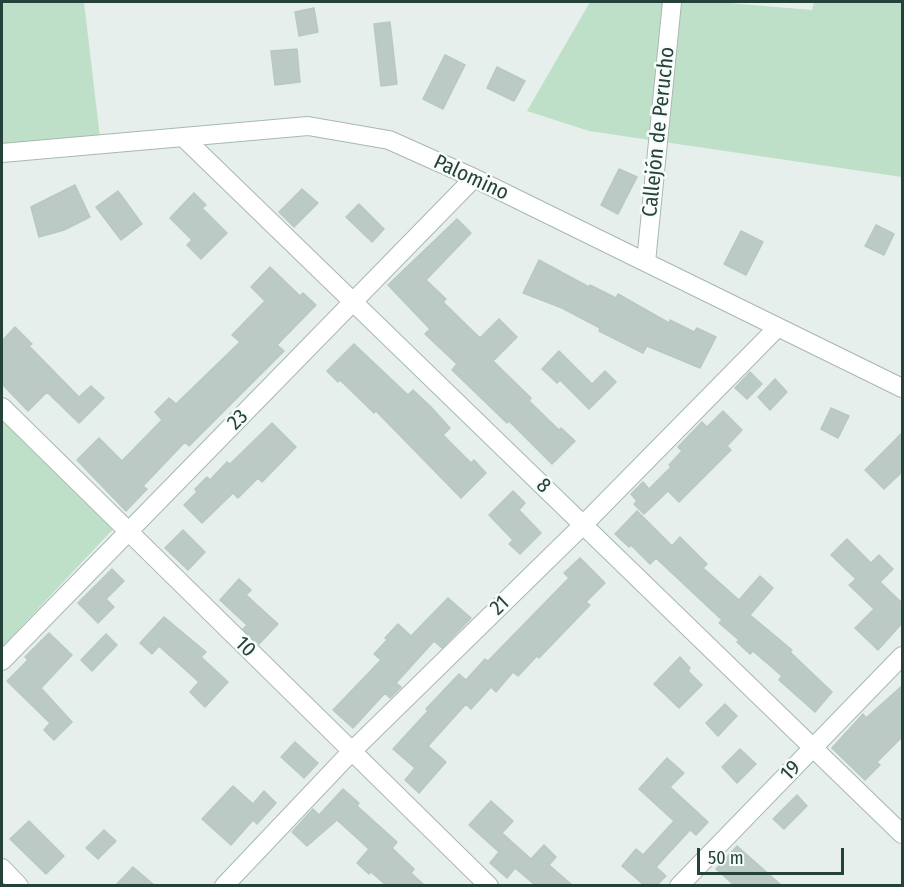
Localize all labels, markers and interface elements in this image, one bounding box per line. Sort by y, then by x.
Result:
street label: Callejón de Perucho [638,46,680,218]
street label: Palomino [429,150,513,206]
street label: 23 [222,405,254,435]
street label: 8 [530,473,556,499]
street label: 21 [485,591,515,621]
street label: 10 [229,631,261,663]
street label: 19 [776,756,806,786]
scale bar [700,836,847,874]
text: 50 m [708,847,744,869]

